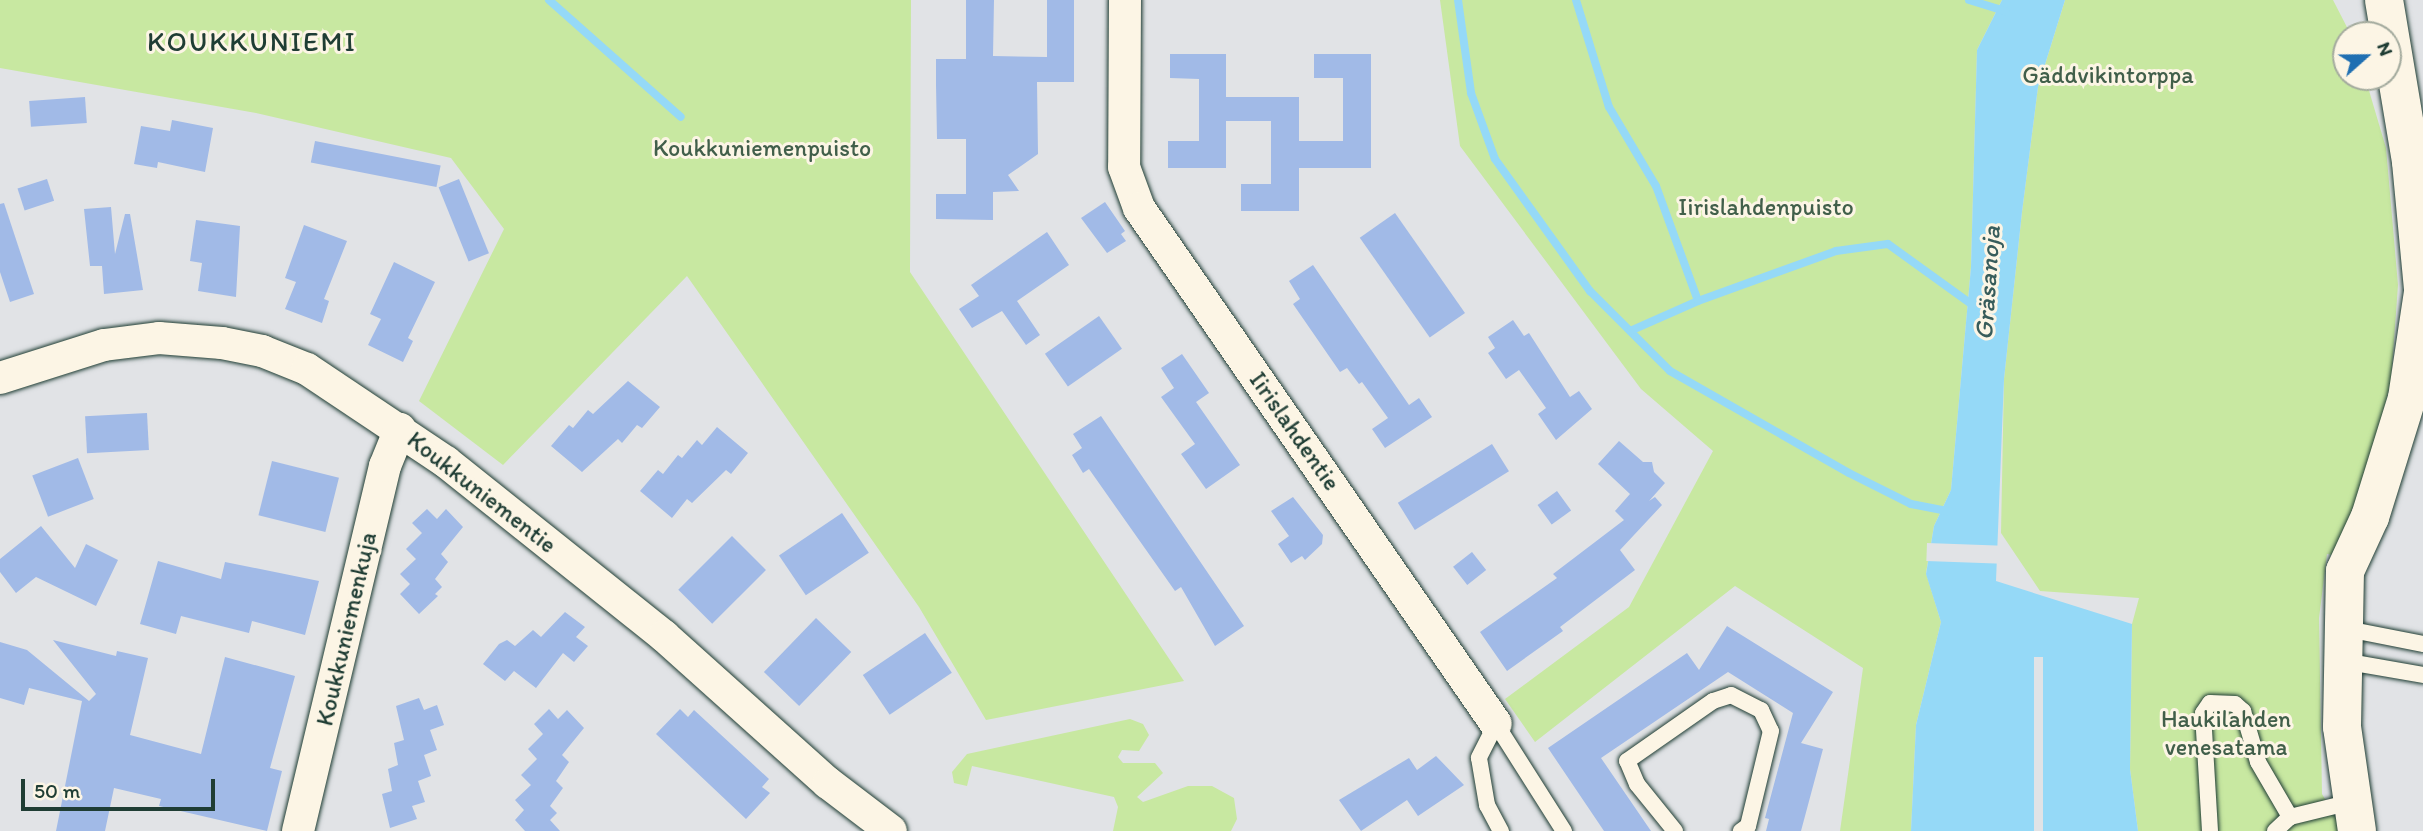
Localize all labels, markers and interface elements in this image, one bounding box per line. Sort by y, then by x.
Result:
north arrow [2332,21,2402,91]
district label: KOUKKUNIEMI [148,24,356,58]
text: N [2372,39,2398,59]
park label: Gäddvikintorppa [2022,61,2194,89]
park label: Koukkuniemenpuisto [653,134,871,162]
park label: Iirislahdenpuisto [1678,193,1854,221]
water label: Gräsanoja [1968,225,2008,341]
street label: Iirislahdentie [1244,366,1346,496]
street label: Koukkuniementie [402,425,562,559]
street label: Koukkuniemenkuja [310,529,382,729]
park label: Haukilahden venesatama [2161,705,2291,761]
scale bar [24,764,219,808]
text: 50 m [34,778,80,803]

